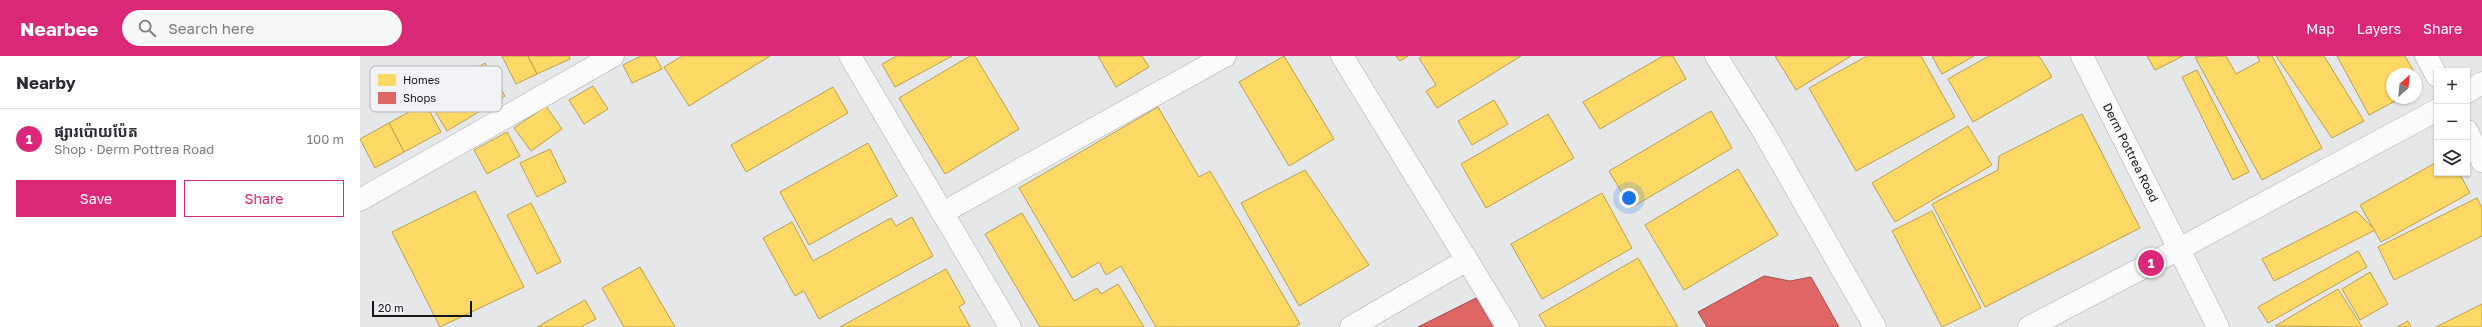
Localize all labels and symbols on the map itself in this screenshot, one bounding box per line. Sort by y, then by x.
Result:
legend [370,66,502,112]
north arrow [2386,68,2422,104]
text: Homes [403,73,440,86]
text: Shops [403,91,436,104]
street label: Derm Pottrea Road [2100,100,2162,204]
your location [1619,188,1639,208]
pin: 1 [2138,248,2164,278]
scale bar [372,299,472,318]

